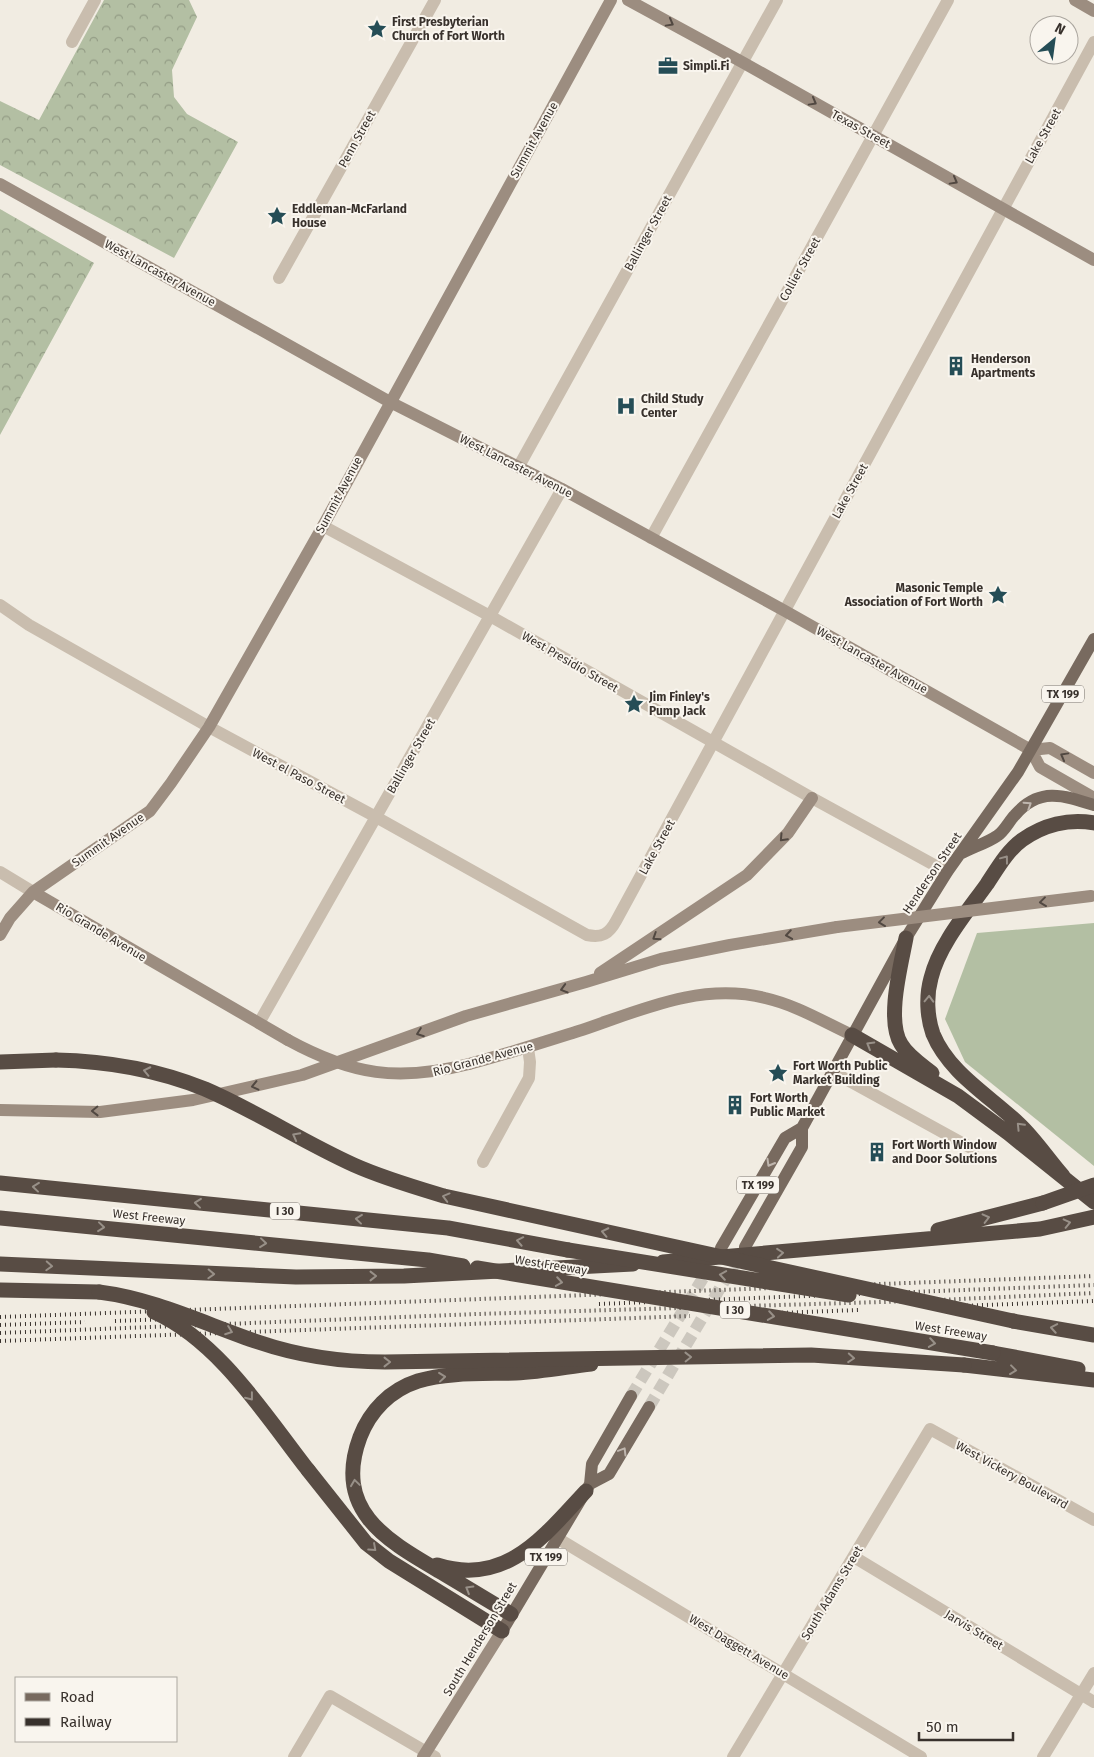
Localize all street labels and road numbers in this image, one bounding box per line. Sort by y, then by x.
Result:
street label: Summit Avenue [507,100,561,180]
street label: Lake Street [1022,105,1064,166]
street label: Penn Street [336,107,379,170]
street label: Texas Street [829,107,894,151]
street label: Ballinger Street [621,192,675,273]
street label: Collier Street [777,234,824,303]
street label: West Lancaster Avenue [102,237,218,309]
street label: West Lancaster Avenue [457,431,575,501]
street label: Summit Avenue [313,454,365,536]
street label: Lake Street [829,460,871,521]
street label: West Lancaster Avenue [814,624,930,696]
street label: West Presidio Street [519,629,621,696]
road number: TX 199 [1042,686,1084,702]
street label: Ballinger Street [384,716,438,796]
street label: West el Paso Street [250,745,349,807]
street label: Summit Avenue [69,810,147,870]
street label: Lake Street [636,816,678,877]
street label: Henderson Street [900,829,965,916]
street label: Rio Grande Avenue [53,899,149,965]
street label: Rio Grande Avenue [431,1039,535,1079]
road number: TX 199 [737,1176,779,1194]
road number: I 30 [270,1202,300,1220]
street label: West Freeway [112,1206,186,1228]
street label: West Freeway [514,1252,588,1278]
road number: I 30 [720,1302,750,1318]
street label: West Freeway [914,1318,988,1344]
street label: West Vickery Boulevard [953,1438,1071,1512]
street label: South Adams Street [798,1543,866,1643]
road number: TX 199 [525,1548,567,1565]
street label: South Henderson Street [440,1579,520,1698]
street label: Jarvis Street [942,1607,1006,1653]
street label: West Daggett Avenue [687,1612,791,1682]

